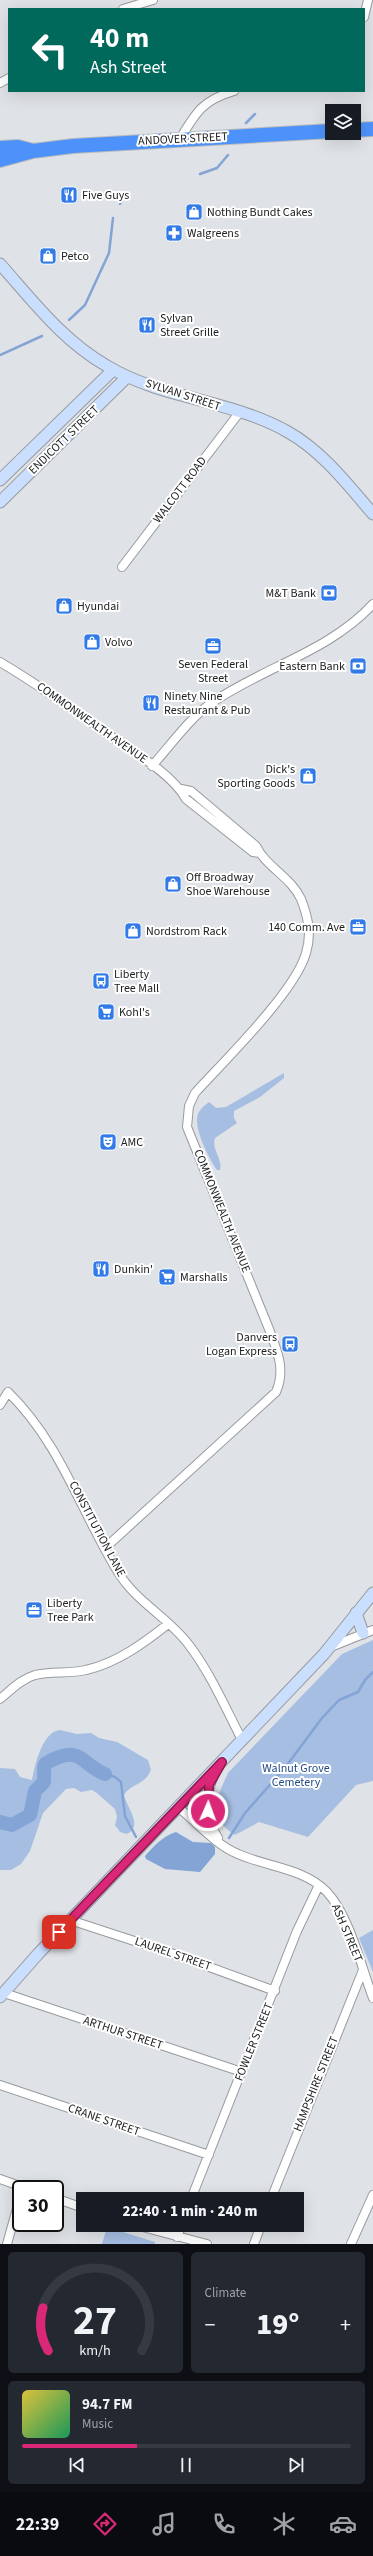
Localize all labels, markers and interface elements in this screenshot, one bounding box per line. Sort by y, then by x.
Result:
text: 40 m [90,18,149,58]
icon: left [24,24,76,76]
text: Ash Street [90,55,166,80]
map controls [325,104,361,140]
button: layers [325,104,361,140]
street label: ANDOVER STREET [138,128,229,150]
restaurant icon: Five Guys [59,185,79,205]
place label: Five Guys [82,187,129,204]
shop icon: Nothing Bundt Cakes [184,202,204,222]
place label: Nothing Bundt Cakes [207,204,312,221]
pharmacy icon: Walgreens [164,223,184,243]
place label: Walgreens [187,225,239,242]
shop icon: Petco [38,246,58,266]
place label: Petco [61,248,89,265]
place label: Sylvan Street Grille [160,310,219,341]
restaurant icon: Sylvan Street Grille [137,315,157,335]
street label: SYLVAN STREET [143,375,223,415]
street label: ENDICOTT STREET [25,401,104,478]
street label: WALCOTT ROAD [149,453,211,527]
bank icon: M&T Bank [319,583,339,603]
place label: M&T Bank [266,585,316,602]
shop icon: Hyundai [54,596,74,616]
place label: Hyundai [77,598,119,615]
shop icon: Volvo [82,632,102,652]
place label: Volvo [105,634,133,651]
office icon: Seven Federal Street [203,636,223,656]
place label: Seven Federal Street [178,656,248,687]
bank icon: Eastern Bank [348,656,368,676]
place label: Eastern Bank [279,658,345,675]
street label: COMMONWEALTH AVENUE [33,678,151,768]
place label: Ninety Nine Restaurant & Pub [164,688,251,719]
restaurant icon: Ninety Nine Restaurant & Pub [141,693,161,713]
place label: Dick's Sporting Goods [217,761,295,792]
shop icon: Dick's Sporting Goods [298,766,318,786]
place label: Off Broadway Shoe Warehouse [186,869,270,900]
shop icon: Off Broadway Shoe Warehouse [163,874,183,894]
office icon: 140 Comm. Ave [348,917,368,937]
place label: 140 Comm. Ave [268,919,345,936]
shop icon: Nordstrom Rack [123,921,143,941]
place label: Nordstrom Rack [146,923,227,940]
place label: Liberty Tree Mall [114,966,159,997]
bus stop icon: Liberty Tree Mall [91,971,111,991]
supermarket icon: Kohl's [96,1002,116,1022]
place label: Kohl's [119,1004,150,1021]
theatre icon: AMC [98,1132,118,1152]
place label: AMC [121,1134,143,1151]
street label: COMMONWEALTH AVENUE [189,1147,255,1275]
restaurant icon: Dunkin' [91,1259,111,1279]
place label: Dunkin' [114,1261,153,1278]
supermarket icon: Marshalls [157,1267,177,1287]
place label: Marshalls [180,1269,228,1286]
place label: Danvers Logan Express [206,1329,277,1360]
bus stop icon: Danvers Logan Express [280,1334,300,1354]
street label: CONSTITUTION LANE [65,1478,129,1580]
place label: Liberty Tree Park [47,1595,94,1626]
office icon: Liberty Tree Park [24,1600,44,1620]
park label: Walnut Grove Cemetery [262,1760,330,1791]
position arrow [187,1790,229,1832]
street label: ASH STREET [327,1901,367,1965]
pin [42,1915,76,1949]
icon: arrive [48,1921,70,1943]
street label: LAUREL STREET [132,1933,214,1975]
street label: FOWLER STREET [231,2000,278,2084]
street label: ARTHUR STREET [81,2012,166,2054]
street label: HAMPSHIRE STREET [289,2033,343,2134]
street label: CRANE STREET [66,2100,143,2140]
speed limit sign: 30 [12,2180,64,2232]
text: 22:40 · 1 min · 240 m [123,2201,257,2222]
text: Climate [205,2284,246,2302]
text: 27 [73,2290,117,2350]
text: 19° [256,2303,299,2346]
text: − [205,2309,215,2341]
text: + [340,2309,351,2341]
text: km/h [79,2339,111,2360]
text: 94.7 FM [82,2394,133,2415]
text: Music [82,2415,113,2433]
icon: previous [66,2454,88,2476]
icon: pause [175,2454,197,2476]
icon: next [285,2454,307,2476]
icon: directions [91,2510,119,2538]
icon: music [150,2510,178,2538]
icon: phone [210,2510,238,2538]
icon: climate [270,2510,298,2538]
icon: car [329,2510,357,2538]
text: 22:39 [16,2512,59,2537]

